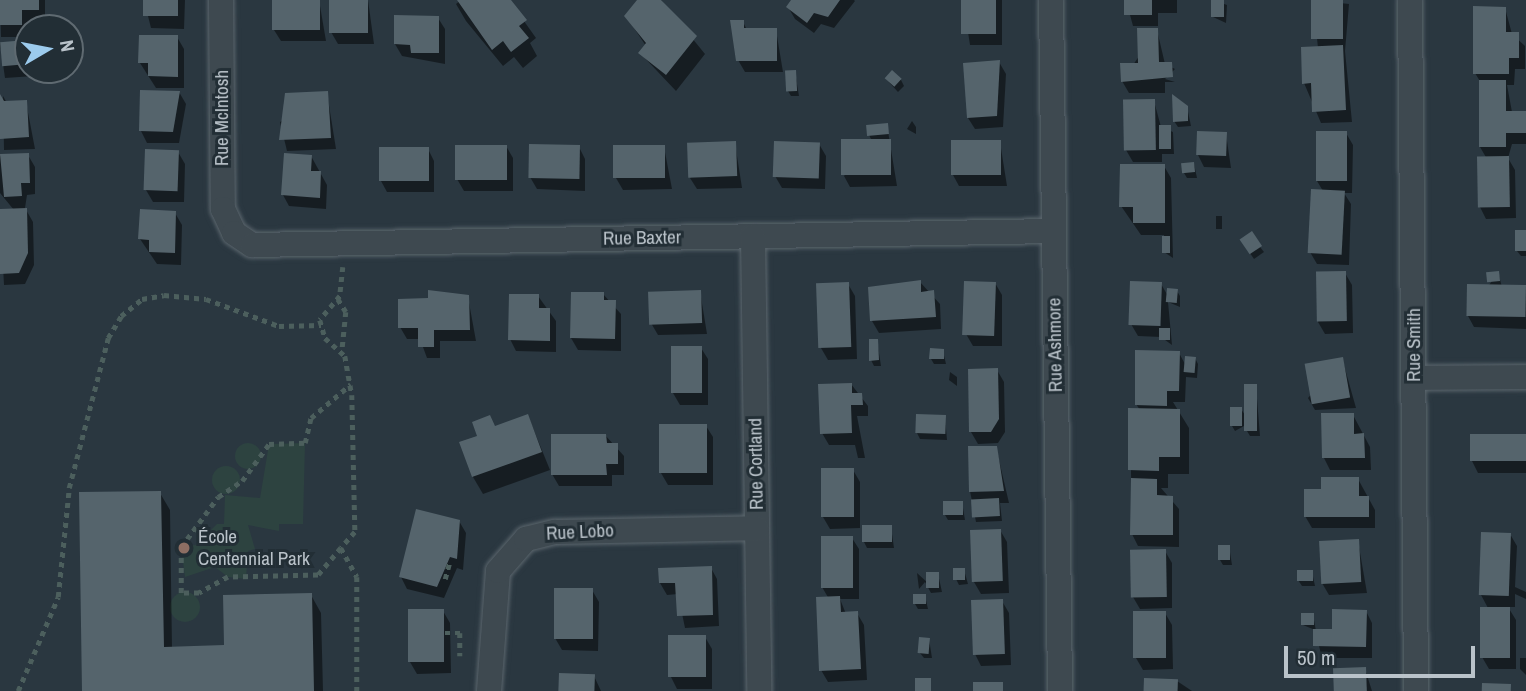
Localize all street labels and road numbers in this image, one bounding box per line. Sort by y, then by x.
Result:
street label: Rue McIntosh [211,70,233,166]
street label: Rue Baxter [603,226,681,250]
street label: Rue Ashmore [1043,297,1067,393]
street label: Rue Smith [1403,308,1425,382]
street label: Rue Cortland [744,418,768,510]
street label: Rue Lobo [546,519,614,545]

